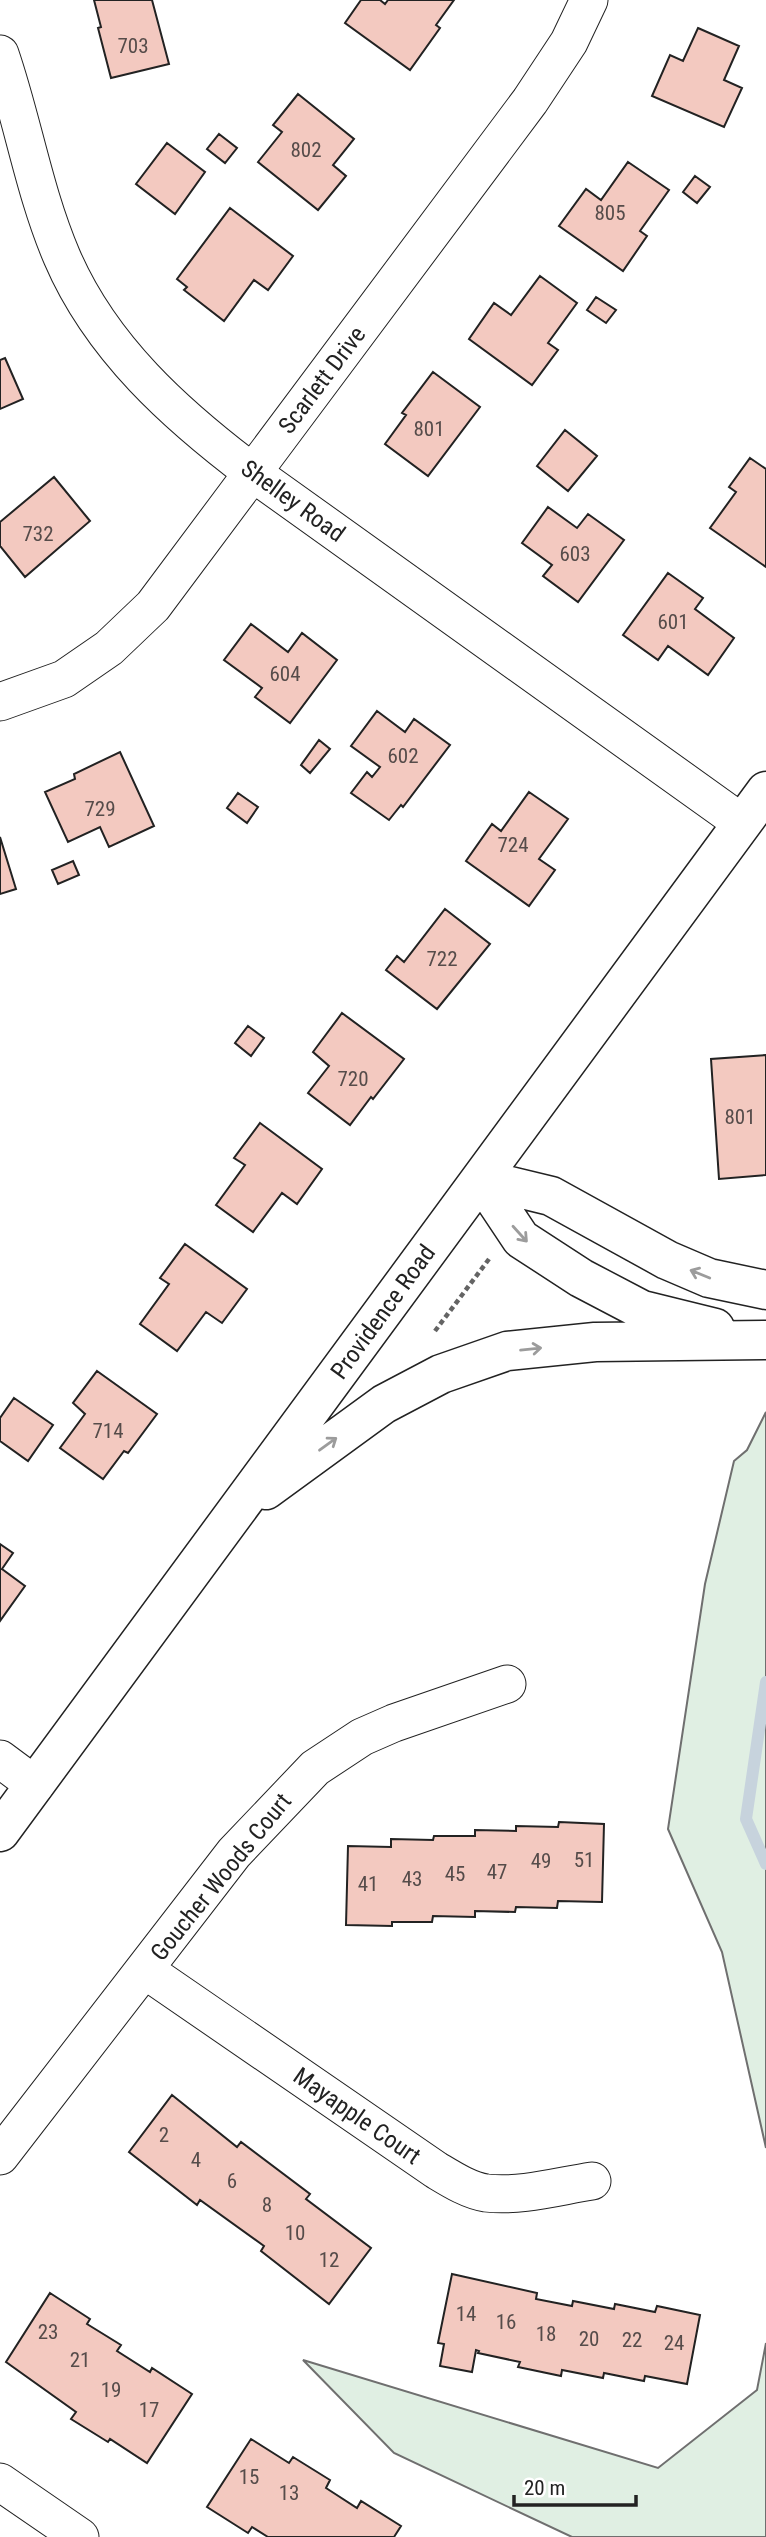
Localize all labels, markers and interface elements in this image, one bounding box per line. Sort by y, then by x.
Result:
house number: 703 [117,34,149,58]
house number: 802 [290,138,322,162]
house number: 805 [594,201,626,225]
street label: Scarlett Drive [273,321,371,439]
house number: 801 [413,417,445,441]
street label: Shelley Road [236,454,350,548]
house number: 732 [22,522,54,546]
house number: 603 [559,542,591,566]
house number: 601 [657,610,689,634]
house number: 604 [269,662,301,686]
house number: 602 [387,744,419,768]
house number: 729 [84,797,116,821]
house number: 724 [497,833,529,857]
house number: 722 [426,947,458,971]
house number: 720 [337,1067,369,1091]
house number: 801 [724,1105,756,1129]
one-way arrow [512,1225,528,1243]
street label: Providence Road [325,1240,441,1384]
one-way arrow [690,1266,711,1279]
one-way arrow [519,1342,542,1355]
house number: 714 [92,1419,124,1443]
one-way arrow [318,1437,337,1451]
street label: Goucher Woods Court [145,1788,297,1966]
house number: 51 [574,1848,594,1872]
house number: 49 [531,1849,551,1873]
house number: 47 [487,1860,507,1884]
house number: 45 [445,1862,465,1886]
house number: 43 [402,1867,422,1891]
house number: 41 [358,1872,378,1896]
street label: Mayapple Court [288,2062,426,2170]
house number: 2 [159,2123,169,2147]
house number: 4 [191,2148,201,2172]
house number: 6 [227,2169,237,2193]
house number: 8 [262,2193,272,2217]
house number: 10 [285,2221,305,2245]
house number: 12 [319,2248,339,2272]
house number: 14 [456,2302,476,2326]
house number: 16 [496,2310,516,2334]
house number: 23 [38,2320,58,2344]
house number: 18 [536,2322,556,2346]
house number: 20 [579,2327,599,2351]
house number: 22 [622,2328,642,2352]
house number: 24 [664,2331,684,2355]
house number: 21 [70,2348,90,2372]
house number: 19 [101,2378,121,2402]
house number: 17 [139,2398,159,2422]
scale bar [514,2464,636,2508]
house number: 15 [239,2465,259,2489]
text: 20 m [524,2476,565,2500]
house number: 13 [279,2481,299,2505]

